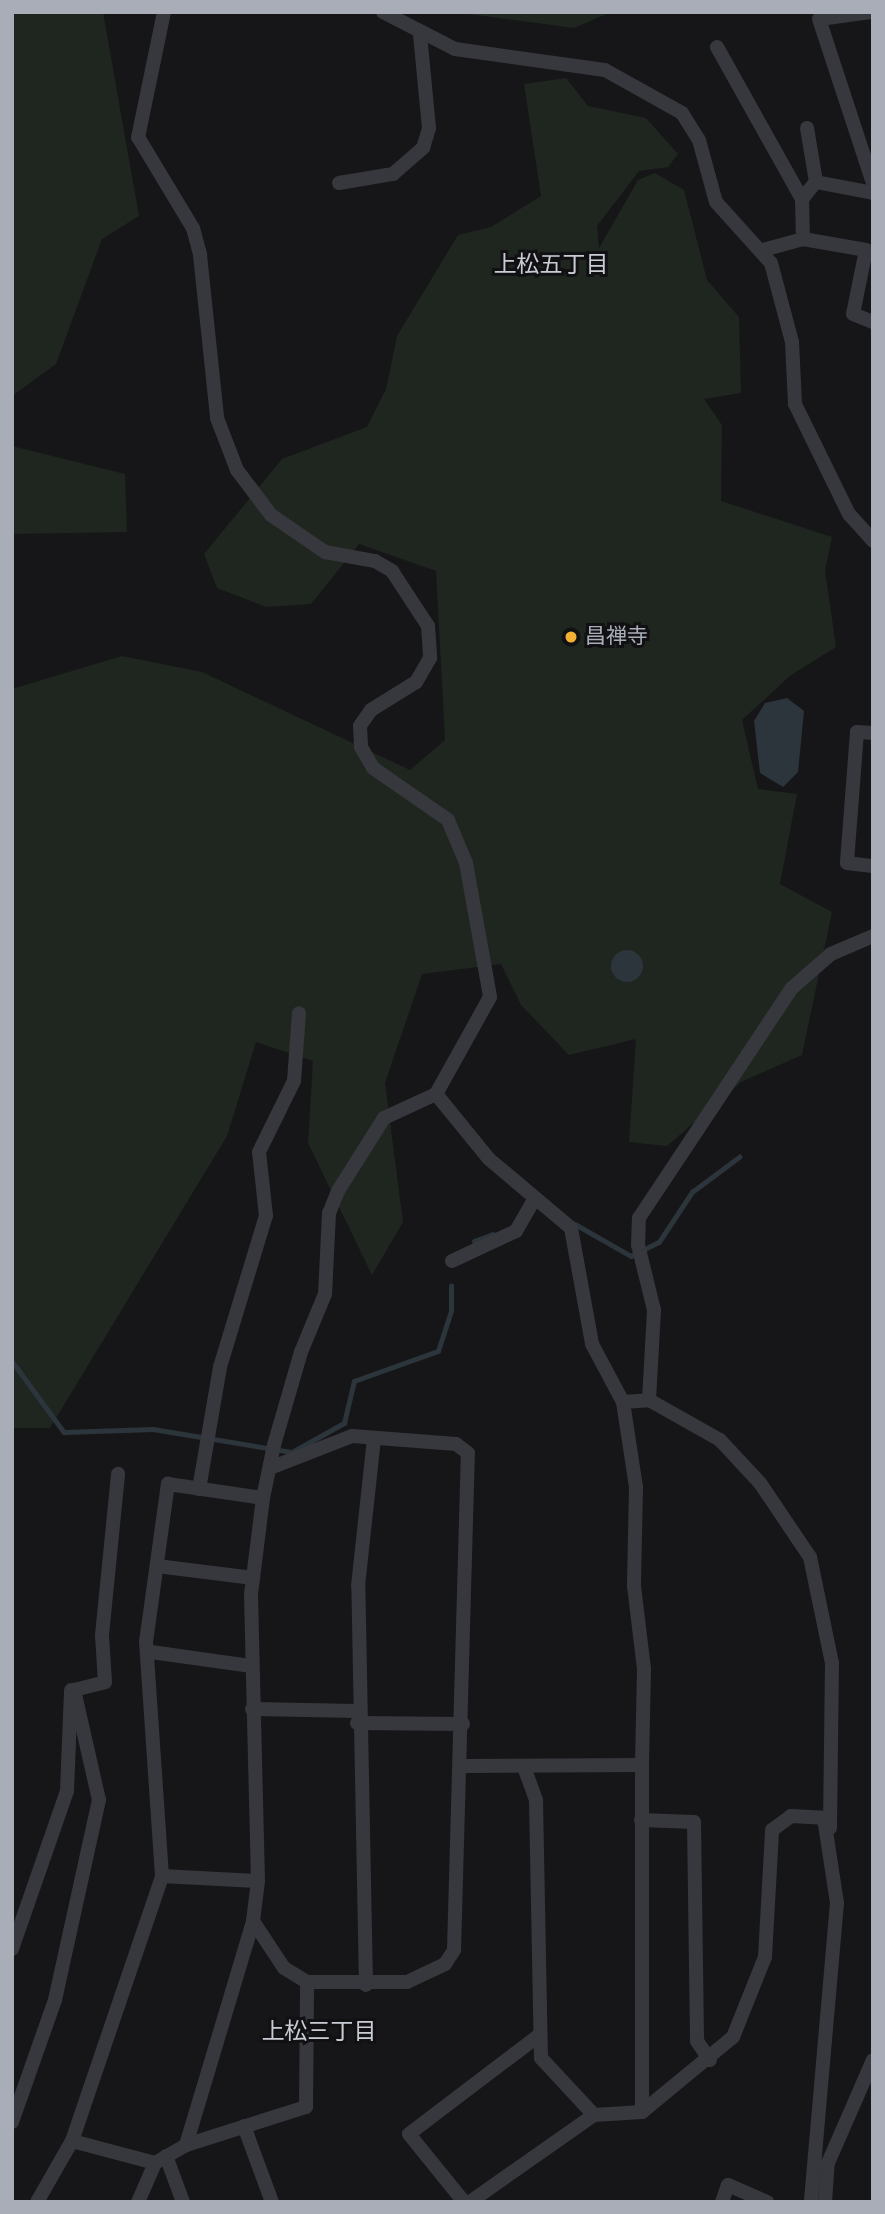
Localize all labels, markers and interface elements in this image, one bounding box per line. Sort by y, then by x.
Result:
district label: 上松五丁目 [494,251,608,279]
place label: 昌禅寺 [585,624,648,650]
marker: 昌禅寺 [563,629,579,645]
district label: 上松三丁目 [262,2018,376,2046]

